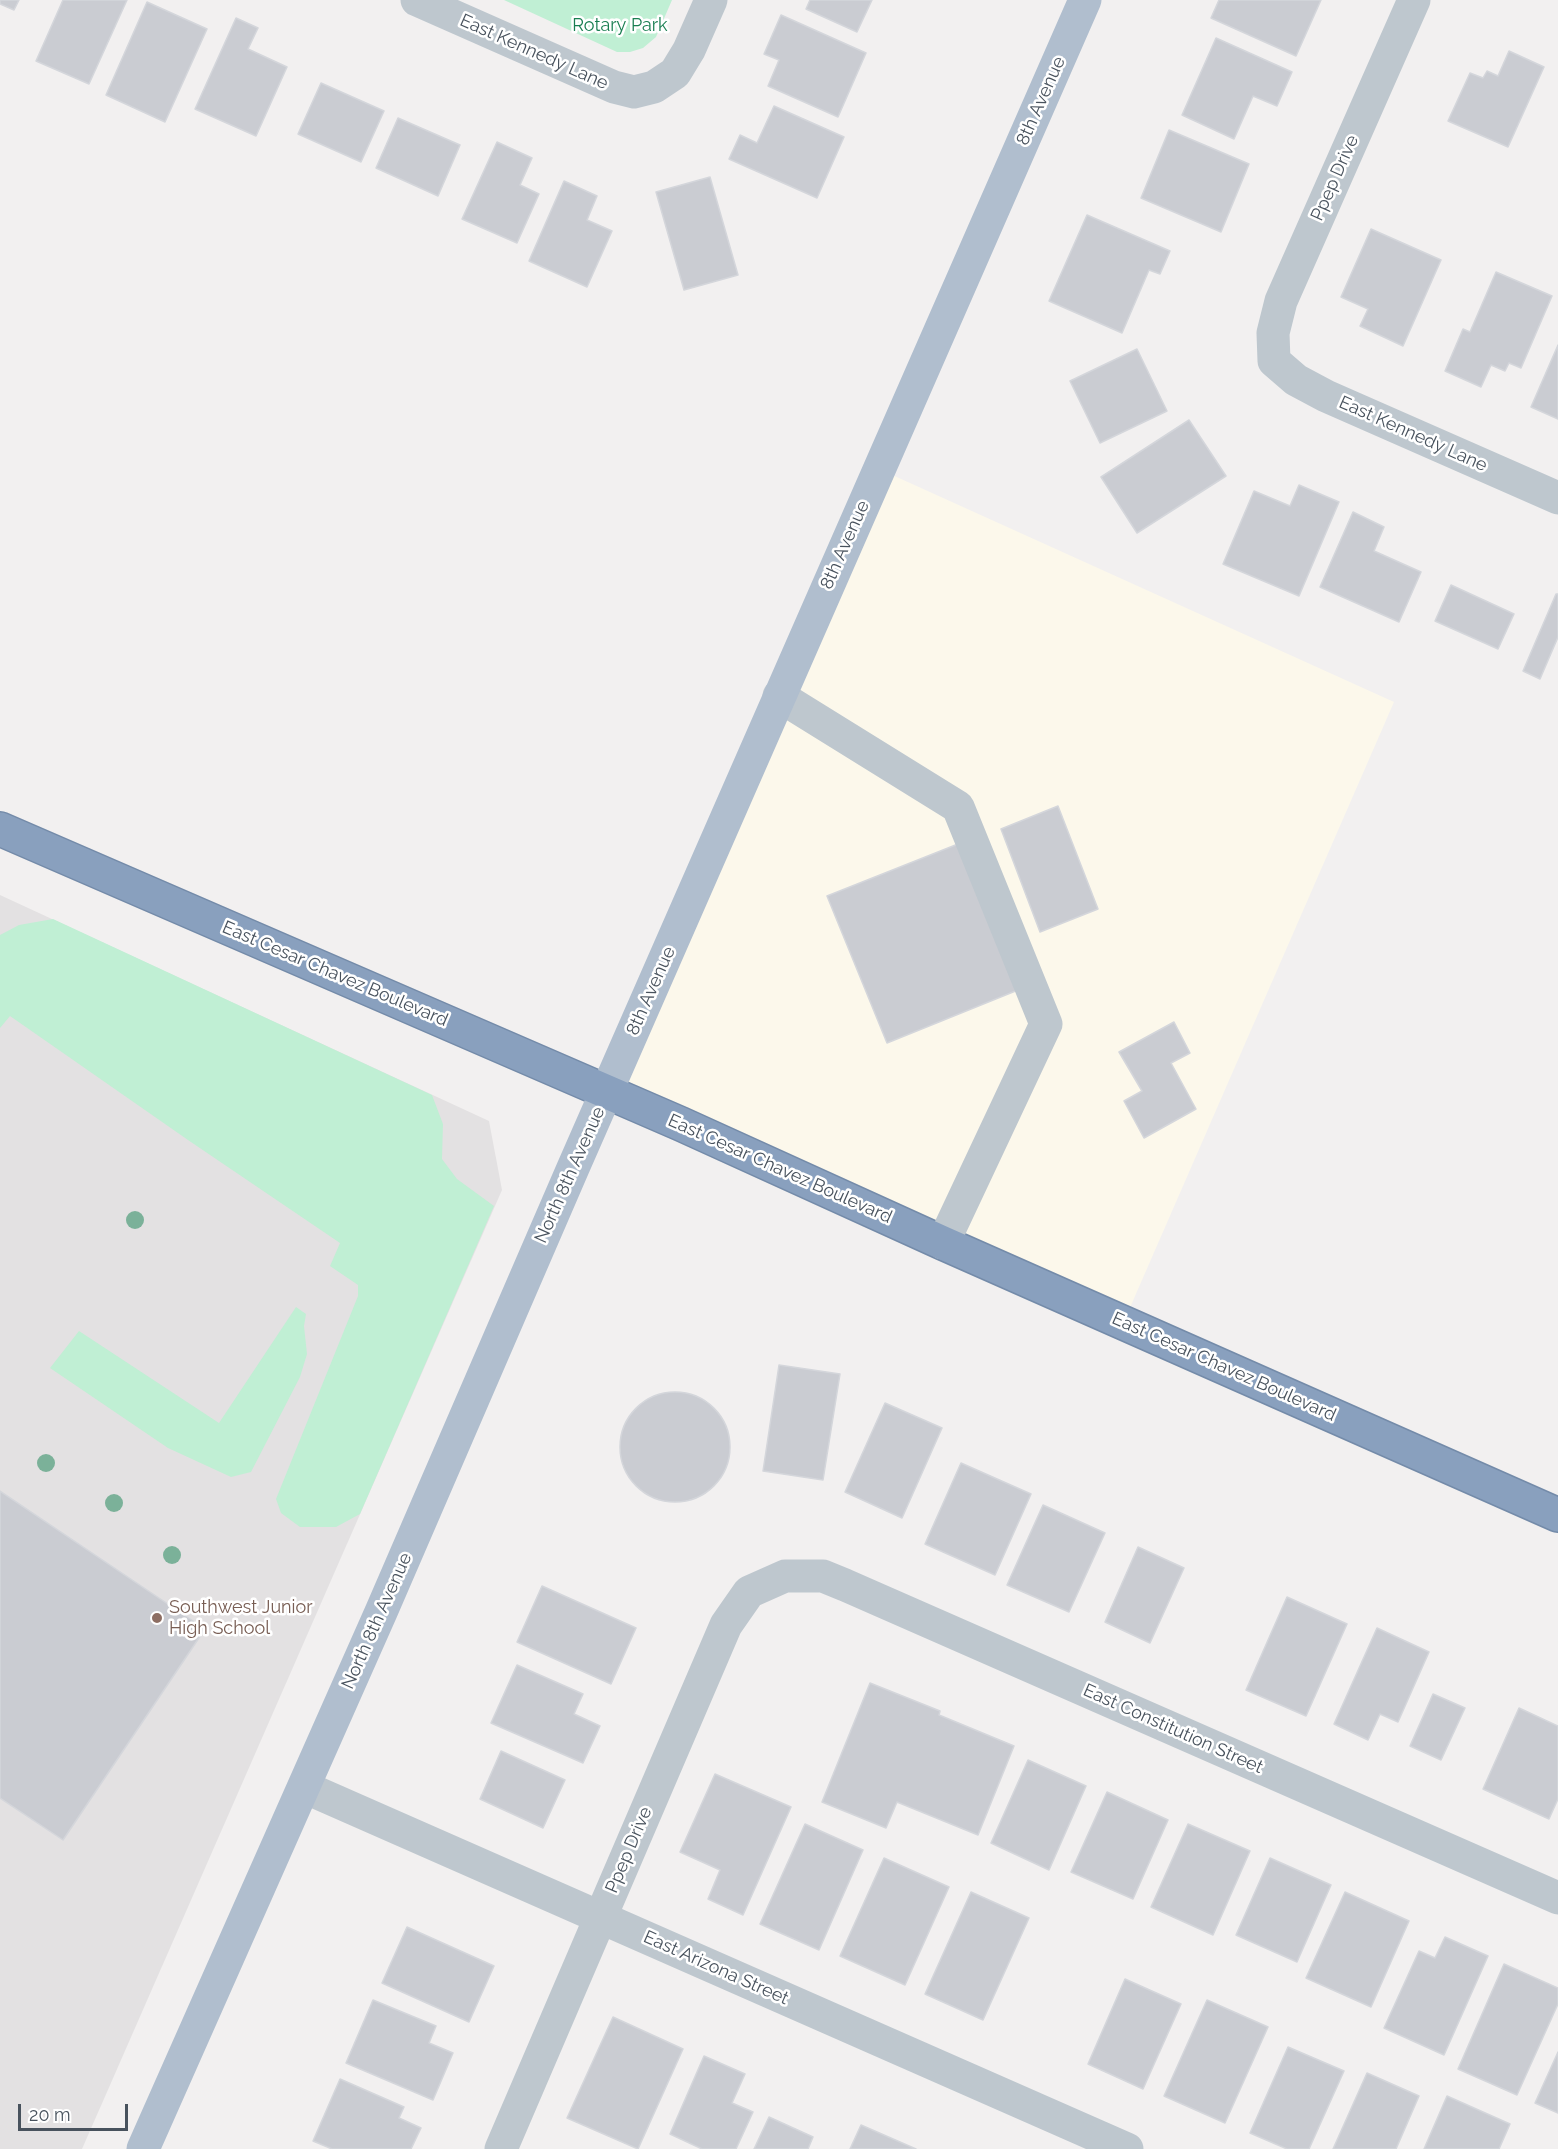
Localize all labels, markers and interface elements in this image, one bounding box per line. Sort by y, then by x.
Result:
street label: East Kennedy Lane [456,10,612,94]
park label: Rotary Park [572,15,668,37]
street label: 8th Avenue [1012,53,1070,149]
street label: Ppep Drive [1307,132,1363,224]
street label: East Kennedy Lane [1335,392,1491,476]
street label: 8th Avenue [816,497,874,593]
street label: East Cesar Chavez Boulevard [219,917,451,1031]
street label: 8th Avenue [622,943,680,1039]
street label: North 8th Avenue [530,1104,610,1246]
street label: East Cesar Chavez Boulevard [665,1110,895,1228]
street label: East Cesar Chavez Boulevard [1109,1308,1339,1426]
street label: North 8th Avenue [337,1550,417,1692]
place label: Southwest Junior High School [169,1597,313,1640]
marker: Southwest Junior High School [150,1611,164,1625]
street label: East Constitution Street [1080,1680,1266,1778]
street label: Ppep Drive [601,1804,657,1896]
street label: East Arizona Street [640,1926,792,2010]
scale bar [21,2092,130,2130]
text: 20 m [29,2104,71,2125]

